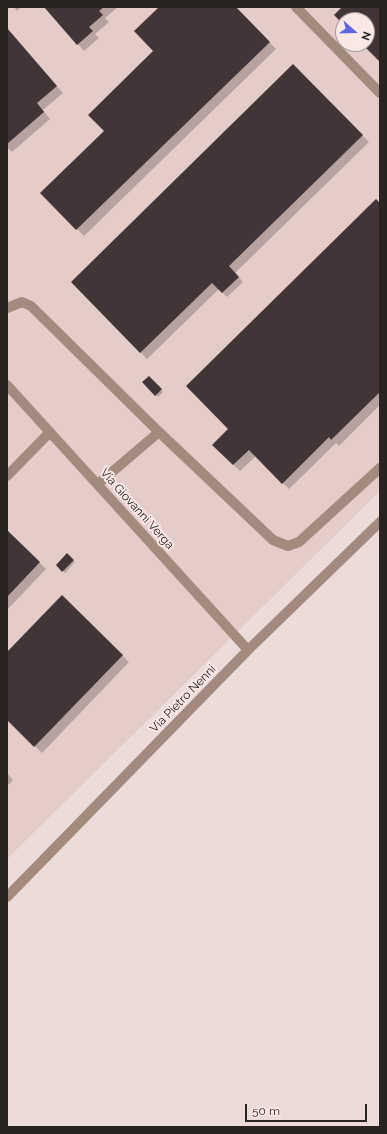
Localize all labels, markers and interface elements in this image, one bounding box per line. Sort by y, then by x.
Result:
north arrow [335,12,375,52]
text: N [358,30,373,42]
street label: Via Giovanni Verga [97,466,177,552]
street label: Via Pietro Nenni [147,662,219,736]
scale bar [247,1096,369,1122]
text: 50 m [252,1104,280,1118]

